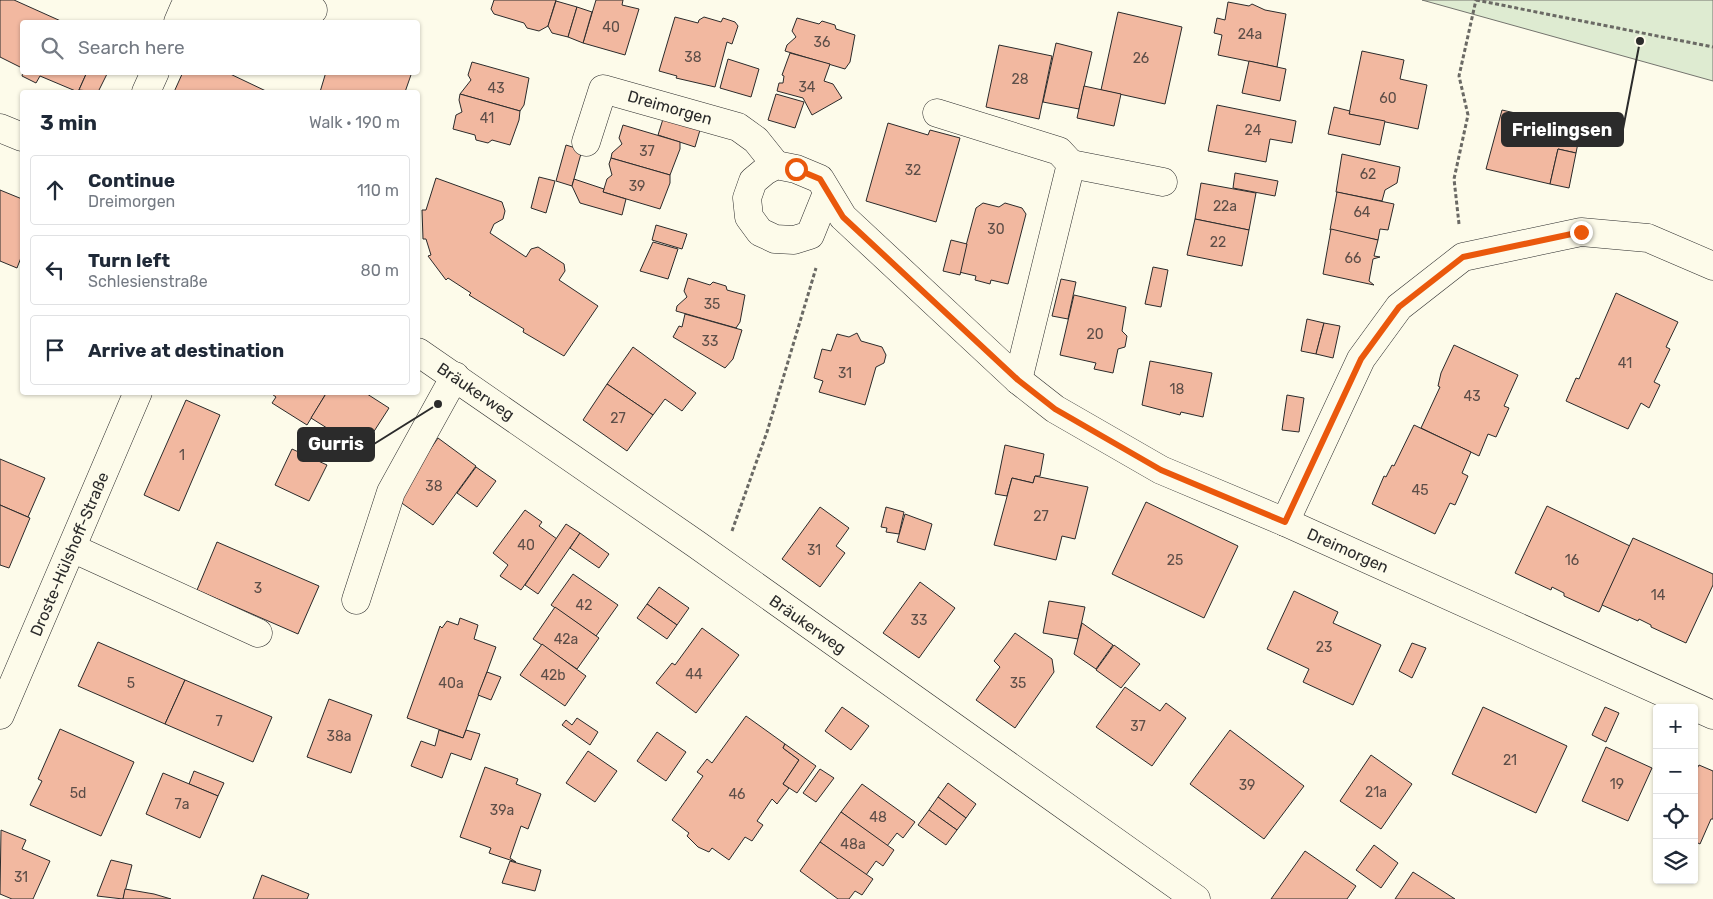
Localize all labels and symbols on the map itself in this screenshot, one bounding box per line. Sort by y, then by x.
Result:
house number: 40 [602,19,620,36]
house number: 24a [1238,26,1262,43]
house number: 36 [814,34,830,51]
house number: 38 [684,49,702,66]
house number: 26 [1133,50,1149,67]
house number: 28 [1011,71,1029,88]
house number: 34 [798,79,816,96]
house number: 43 [487,80,505,97]
street label: Dreimorgen [625,86,714,129]
house number: 60 [1379,90,1397,107]
house number: 41 [480,110,494,127]
callout: Frielingsen [1502,113,1623,146]
text: Frielingsen [1512,119,1612,141]
house number: 24 [1245,122,1262,139]
house number: 37 [639,143,655,160]
route start [785,158,808,181]
house number: 32 [905,162,921,179]
house number: 62 [1360,166,1376,183]
house number: 39 [629,178,645,195]
house number: 22a [1213,198,1237,215]
house number: 64 [1353,204,1371,221]
house number: 30 [987,221,1005,238]
route end [1570,221,1593,244]
house number: 22 [1210,234,1226,251]
house number: 66 [1345,250,1361,267]
house number: 35 [704,296,720,313]
house number: 20 [1086,326,1104,343]
house number: 33 [702,333,718,350]
house number: 41 [1618,355,1632,372]
street label: Bräukerweg [433,359,518,424]
house number: 31 [838,365,852,382]
house number: 18 [1170,381,1185,398]
house number: 43 [1463,388,1481,405]
house number: 27 [610,410,626,427]
callout: Gurris [298,428,374,461]
text: Gurris [308,433,364,455]
house number: 1 [179,447,185,464]
street label: Droste-Hülshoff-Straße [26,469,113,639]
house number: 38 [425,478,443,495]
house number: 45 [1411,482,1429,499]
house number: 27 [1033,508,1049,525]
street label: Dreimorgen [1304,524,1392,577]
house number: 40 [517,537,535,554]
house number: 31 [807,542,821,559]
house number: 25 [1167,552,1183,569]
house number: 16 [1565,552,1579,569]
house number: 3 [254,580,262,597]
house number: 14 [1651,587,1666,604]
street label: Bräukerweg [766,591,850,658]
house number: 42 [576,597,592,614]
house number: 33 [911,612,927,629]
house number: 42a [554,631,578,648]
house number: 23 [1316,639,1332,656]
house number: 44 [685,666,703,683]
house number: 42b [540,667,566,684]
house number: 5 [127,675,135,692]
house number: 40a [438,675,464,692]
house number: 35 [1010,675,1026,692]
house number: 7 [215,713,223,730]
house number: 37 [1130,718,1146,735]
house number: 38a [326,728,352,745]
house number: 21 [1503,752,1517,769]
house number: 19 [1610,776,1624,793]
house number: 39 [1239,777,1255,794]
house number: 21a [1365,784,1387,801]
house number: 5d [70,785,86,802]
house number: 46 [728,786,746,803]
house number: 7a [175,796,189,813]
house number: 39a [490,802,514,819]
house number: 48 [869,809,887,826]
house number: 48a [840,836,866,853]
house number: 31 [14,869,28,886]

